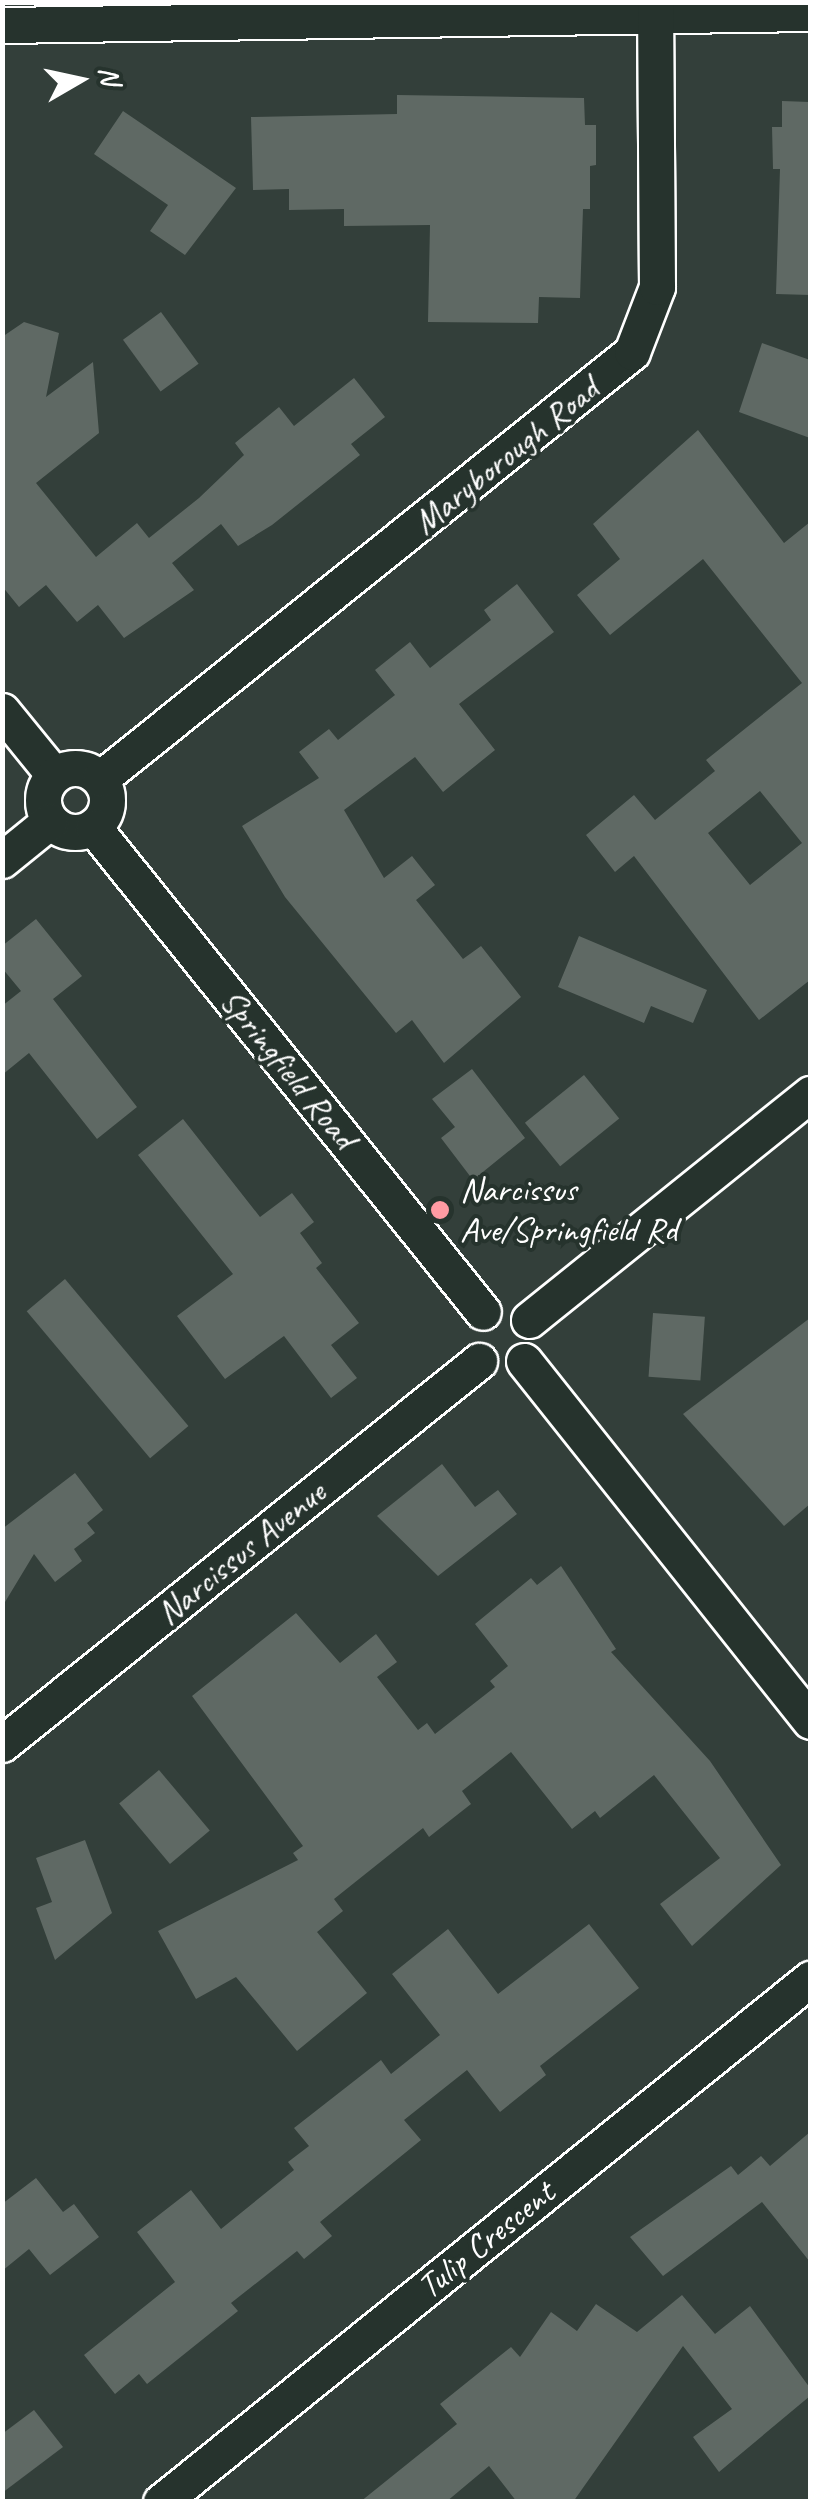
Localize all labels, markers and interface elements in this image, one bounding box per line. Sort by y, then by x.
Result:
north arrow [30,30,130,130]
text: N [91,64,129,87]
street label: Maryborough Road [405,369,607,543]
street label: Springfield Road [211,981,365,1157]
place label: Narcissus Ave/Springfield Rd [460,1169,677,1251]
marker: Narcissus Ave/Springfield Rd [429,1199,451,1221]
street label: Narcissus Avenue [148,1472,334,1634]
street label: Tulip Crescent [409,2172,563,2308]

